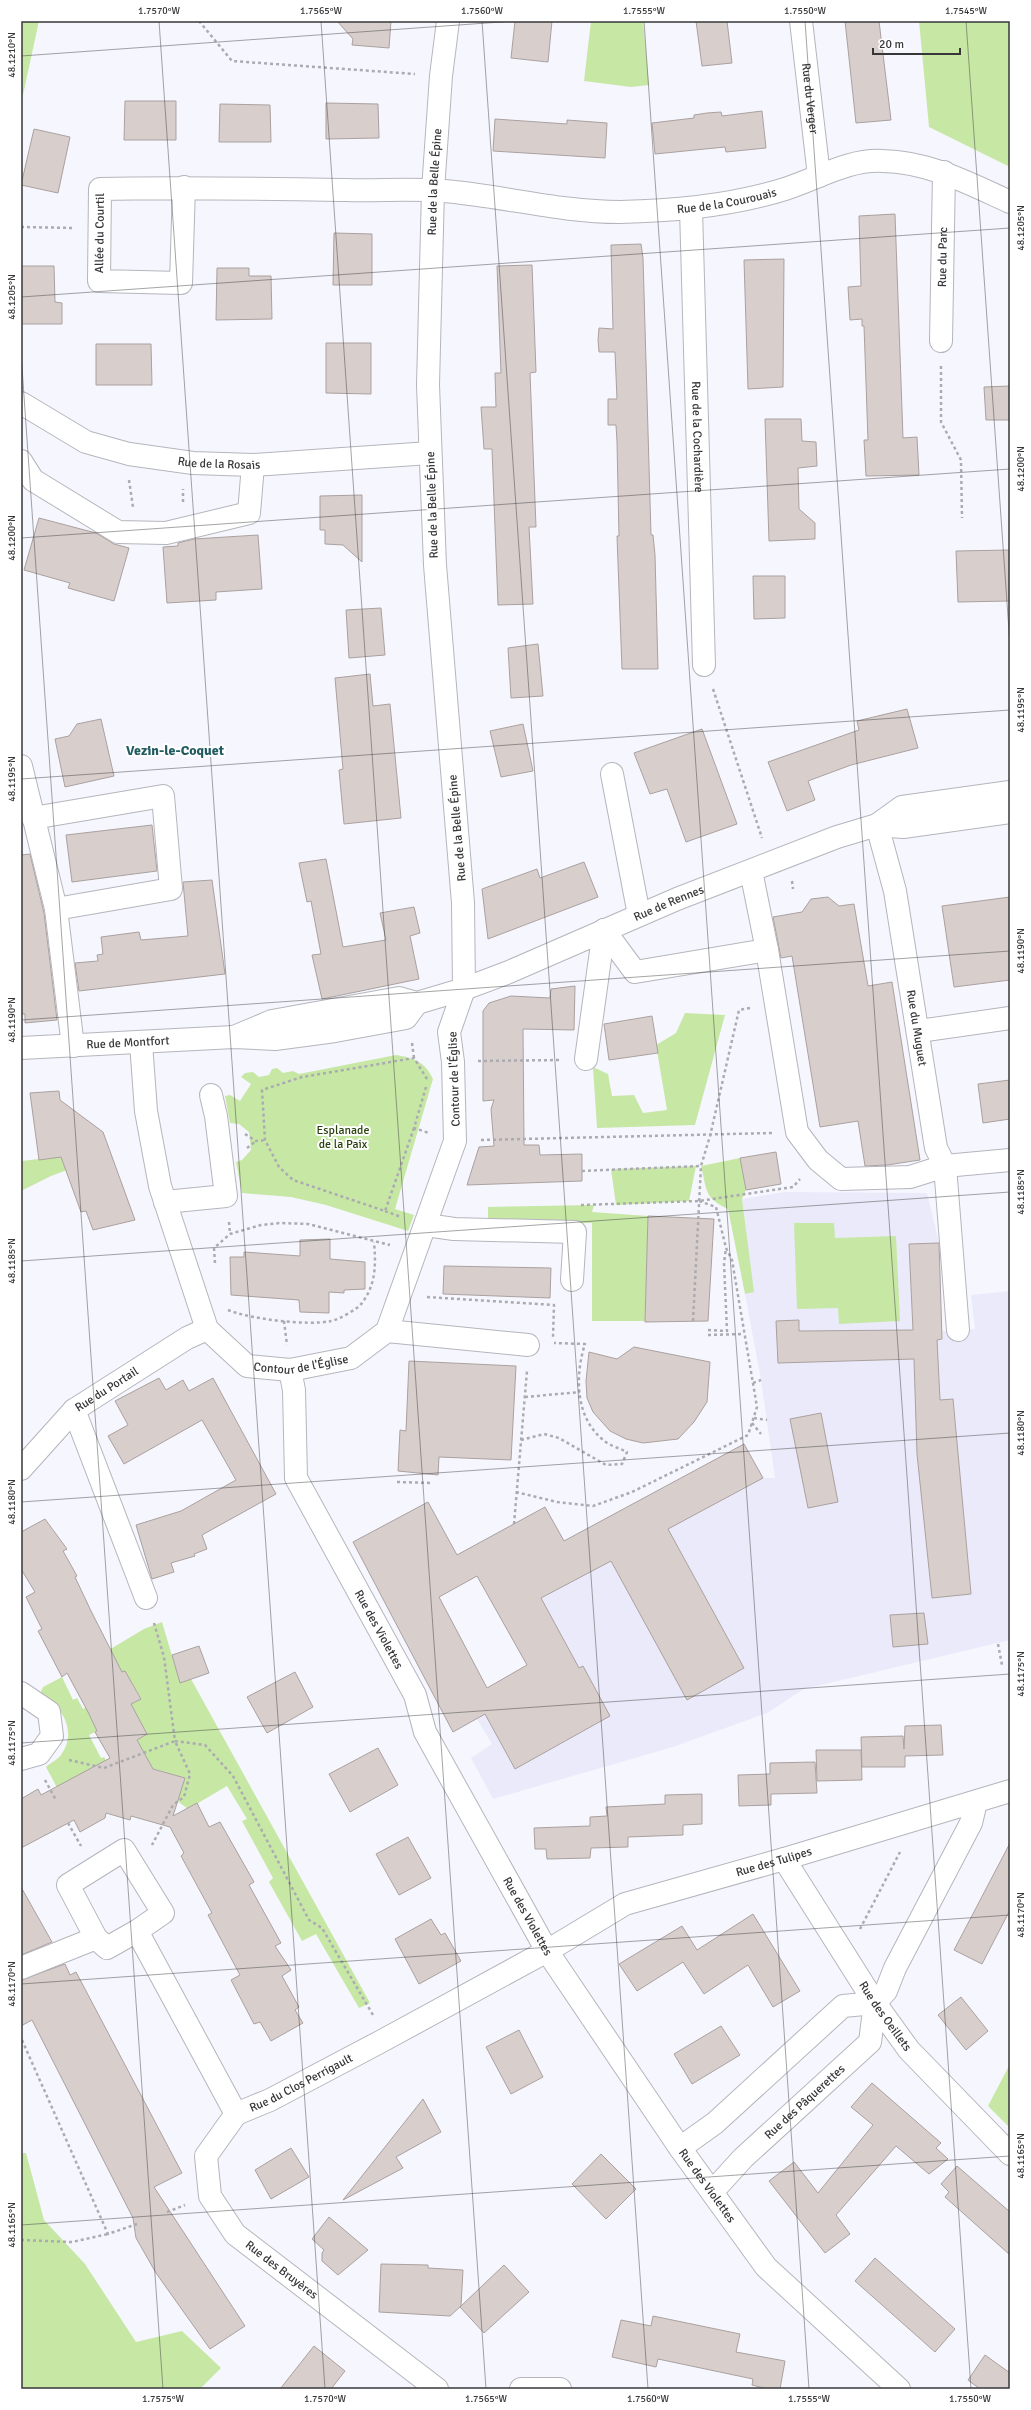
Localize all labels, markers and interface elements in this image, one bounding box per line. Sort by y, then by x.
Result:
text: 1.7570°W [138,5,180,17]
text: 1.7565°W [300,5,342,17]
text: 1.7560°W [461,5,503,17]
text: 1.7555°W [623,5,665,17]
text: 1.7550°W [784,5,826,17]
text: 1.7545°W [945,5,987,17]
scale bar [873,30,960,56]
text: 48.1210°N [6,32,18,78]
text: 20 m [879,37,904,52]
street label: Rue du Verger [798,62,821,135]
street label: Rue de la Belle Épine [425,128,445,236]
street label: Rue de la Courouais [676,185,778,217]
street label: Allée du Courtil [92,193,108,273]
text: 48.1205°N [1015,205,1027,251]
street label: Rue du Parc [935,226,951,287]
text: 48.1205°N [6,274,18,320]
street label: Rue de la Cochardière [688,381,706,493]
text: 48.1200°N [1015,446,1027,492]
street label: Rue de la Belle Épine [423,451,442,559]
street label: Rue de la Rosais [177,454,261,473]
text: 48.1200°N [6,515,18,561]
text: 48.1195°N [1015,687,1027,733]
district label: Vezin-le-Coquet [126,742,225,759]
text: 48.1195°N [6,756,18,802]
street label: Rue de la Belle Épine [445,774,470,882]
street label: Rue de Rennes [631,882,706,925]
text: 48.1190°N [1015,928,1027,974]
street label: Rue du Muguet [903,989,930,1067]
text: 48.1190°N [6,997,18,1043]
street label: Contour de l'Église [445,1031,464,1127]
street label: Rue de Montfort [86,1033,170,1053]
park label: Esplanade de la Paix [317,1123,369,1152]
text: 48.1185°N [1015,1169,1027,1215]
text: 48.1185°N [6,1238,18,1284]
street label: Contour de l'Église [253,1352,350,1378]
street label: Rue du Portail [72,1364,142,1415]
text: 48.1180°N [1015,1410,1027,1456]
text: 48.1180°N [6,1479,18,1525]
street label: Rue des Violettes [351,1587,406,1672]
text: 48.1175°N [1015,1651,1027,1697]
text: 48.1175°N [6,1720,18,1766]
street label: Rue des Tulipes [734,1844,814,1880]
street label: Rue des Violettes [499,1874,555,1959]
text: 48.1170°N [1015,1892,1027,1938]
text: 48.1170°N [6,1961,18,2007]
street label: Rue des Oeillets [855,1979,914,2054]
street label: Rue du Clos Perrigault [247,2051,355,2116]
street label: Rue des Pâquerettes [762,2062,848,2143]
text: 48.1165°N [1015,2133,1027,2179]
street label: Rue des Violettes [675,2146,739,2226]
text: 48.1165°N [6,2202,18,2248]
street label: Rue des Bruyères [242,2238,321,2303]
text: 1.7575°W [142,2393,184,2405]
text: 1.7570°W [304,2393,346,2405]
text: 1.7565°W [465,2393,507,2405]
text: 1.7560°W [627,2393,669,2405]
text: 1.7555°W [788,2393,830,2405]
text: 1.7550°W [949,2393,991,2405]

